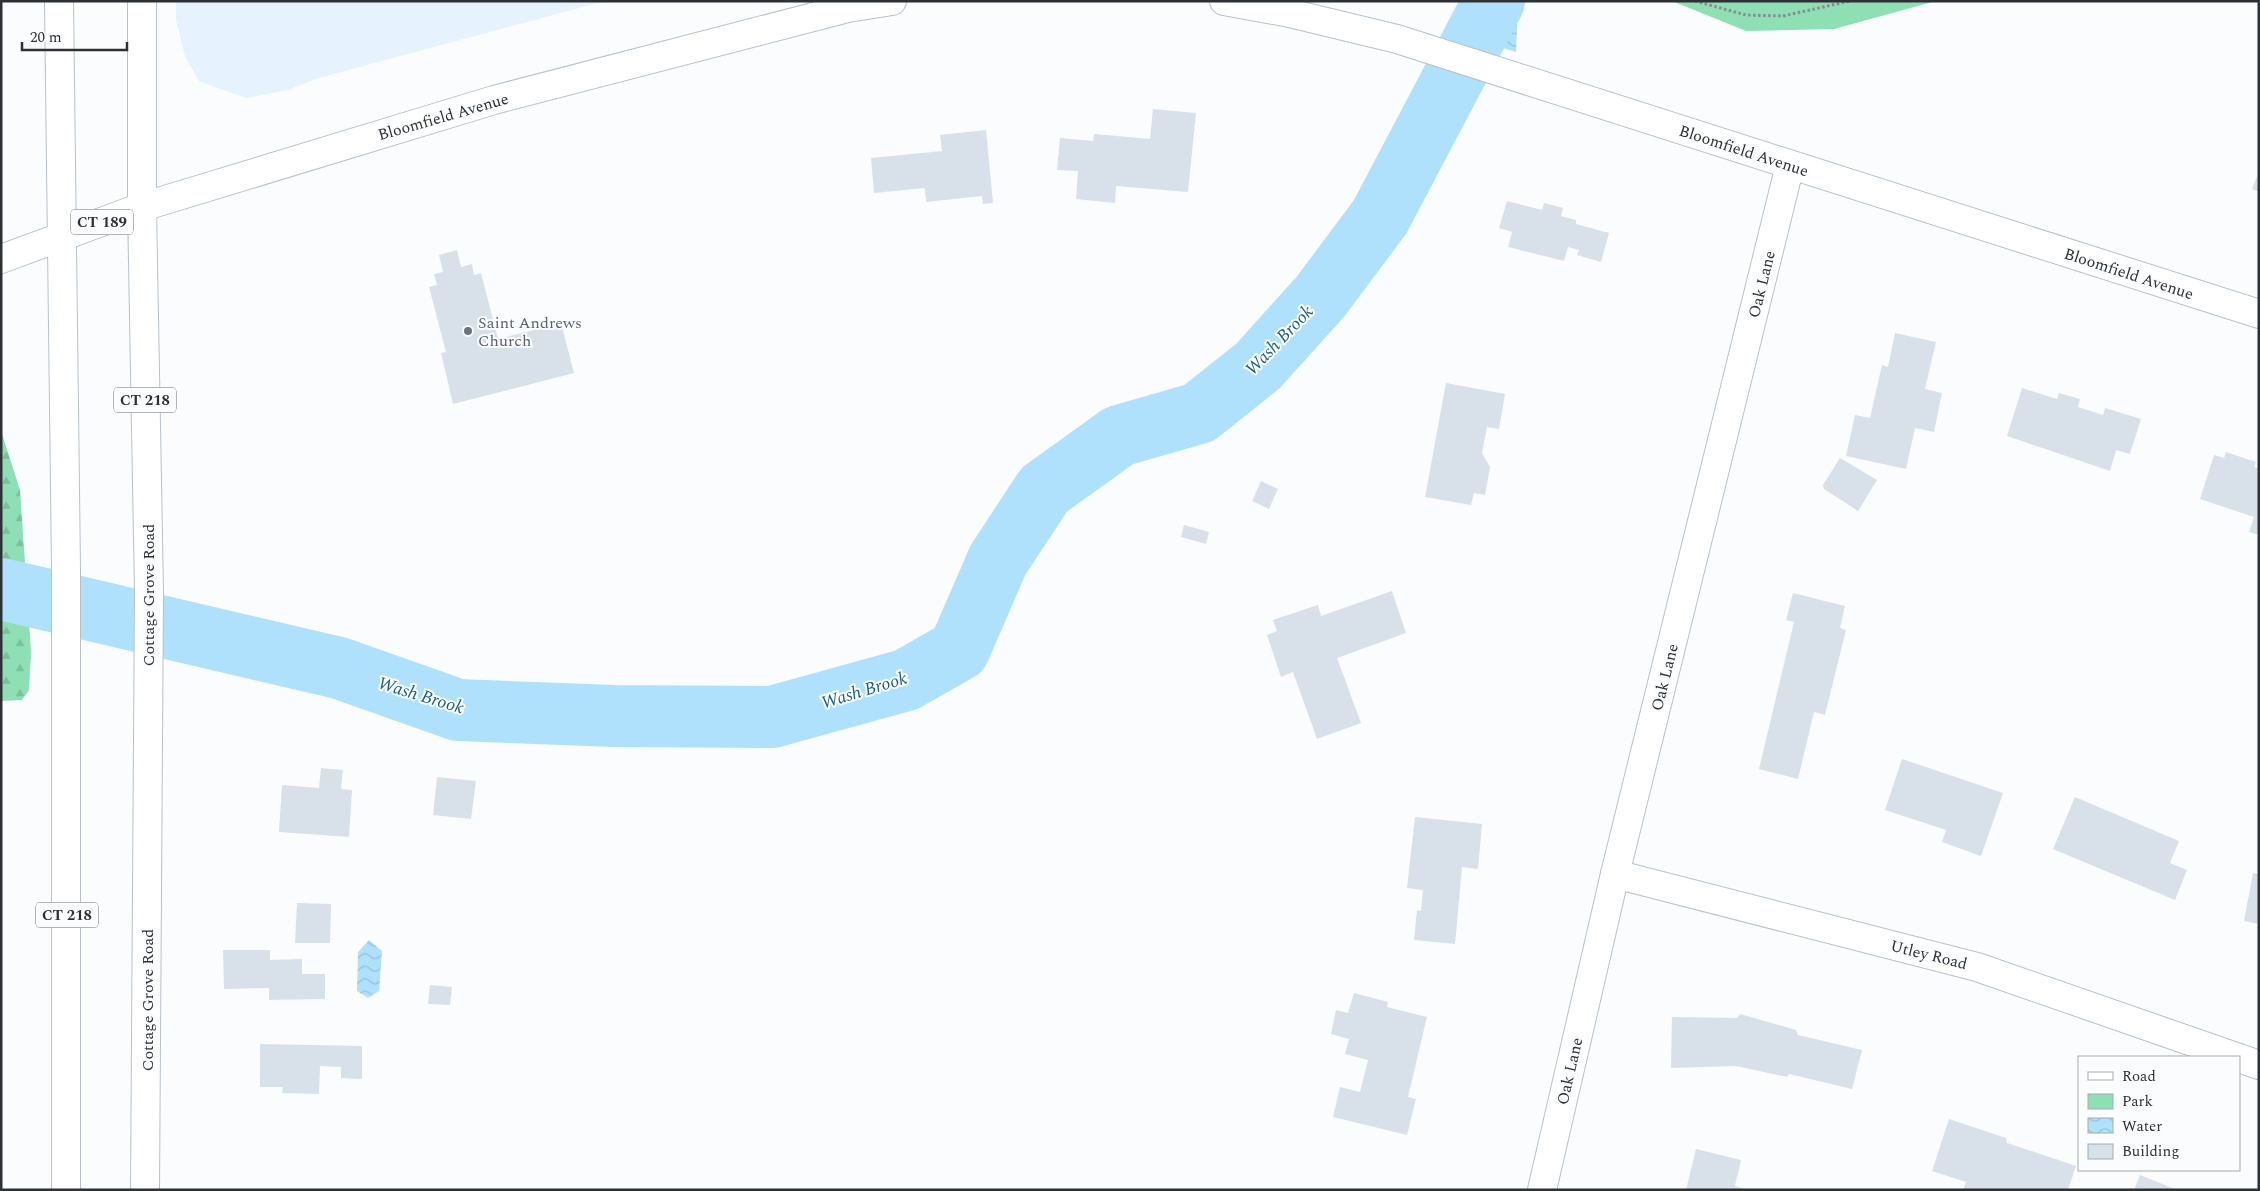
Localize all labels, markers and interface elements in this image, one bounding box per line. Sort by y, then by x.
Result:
scale bar [22,20,128,52]
text: 20 m [30,26,62,49]
street label: Bloomfield Avenue [375,87,511,147]
street label: Bloomfield Avenue [1676,119,1812,183]
road number: CT 189 [71,210,133,234]
street label: Bloomfield Avenue [2061,242,2197,306]
street label: Oak Lane [1742,248,1782,320]
water label: Wash Brook [1239,299,1320,382]
place label: Saint Andrews Church [478,311,582,353]
marker: Saint Andrews Church [462,325,474,337]
road number: CT 218 [114,388,176,412]
street label: Cottage Grove Road [137,524,161,666]
street label: Oak Lane [1645,641,1685,713]
water label: Wash Brook [818,664,911,716]
water label: Wash Brook [374,670,468,722]
road number: CT 218 [36,902,98,928]
street label: Cottage Grove Road [136,929,160,1071]
street label: Utley Road [1888,934,1970,976]
street label: Oak Lane [1551,1035,1589,1107]
legend [2078,1056,2240,1171]
text: Road [2122,1065,2156,1088]
text: Park [2122,1090,2153,1113]
text: Water [2122,1115,2162,1138]
text: Building [2122,1140,2179,1163]

